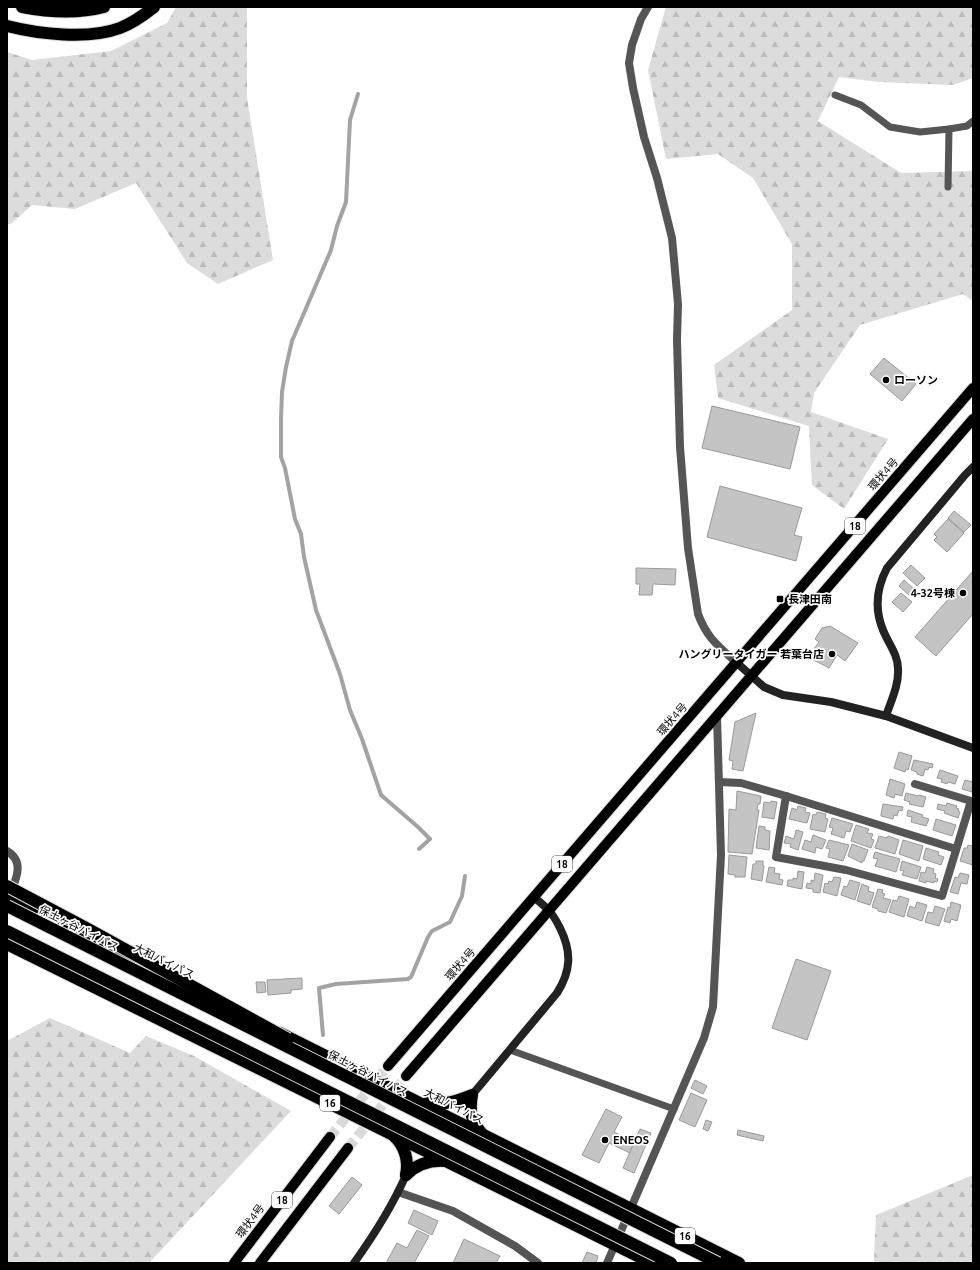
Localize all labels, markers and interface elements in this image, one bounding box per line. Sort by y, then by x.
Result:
place label: ローソン [894,374,938,386]
marker: ローソン [881,375,891,385]
street label: 環状4号 [866,455,900,493]
road number: 18 [845,518,865,534]
place label: 4-32号棟 [911,587,955,599]
marker: 4-32号棟 [958,588,968,598]
place label: 長津田南 [788,593,832,605]
marker: 長津田南 [775,594,785,604]
place label: ハングリータイガー 若葉台店 [678,648,824,660]
marker: ハングリータイガー 若葉台店 [827,649,837,659]
street label: 環状4号 [655,700,689,738]
road number: 18 [552,856,572,872]
street label: 保土ヶ谷バイパス [37,903,121,953]
street label: 大和バイパス [132,941,196,981]
street label: 環状4号 [443,945,477,983]
street label: 保土ヶ谷バイパス [326,1048,410,1098]
street label: 大和バイパス [422,1086,486,1126]
road number: 16 [320,1095,340,1111]
place label: ENEOS [613,1134,649,1146]
marker: ENEOS [600,1135,610,1145]
road number: 18 [272,1192,292,1208]
street label: 環状4号 [233,1202,267,1240]
road number: 16 [675,1228,695,1244]

